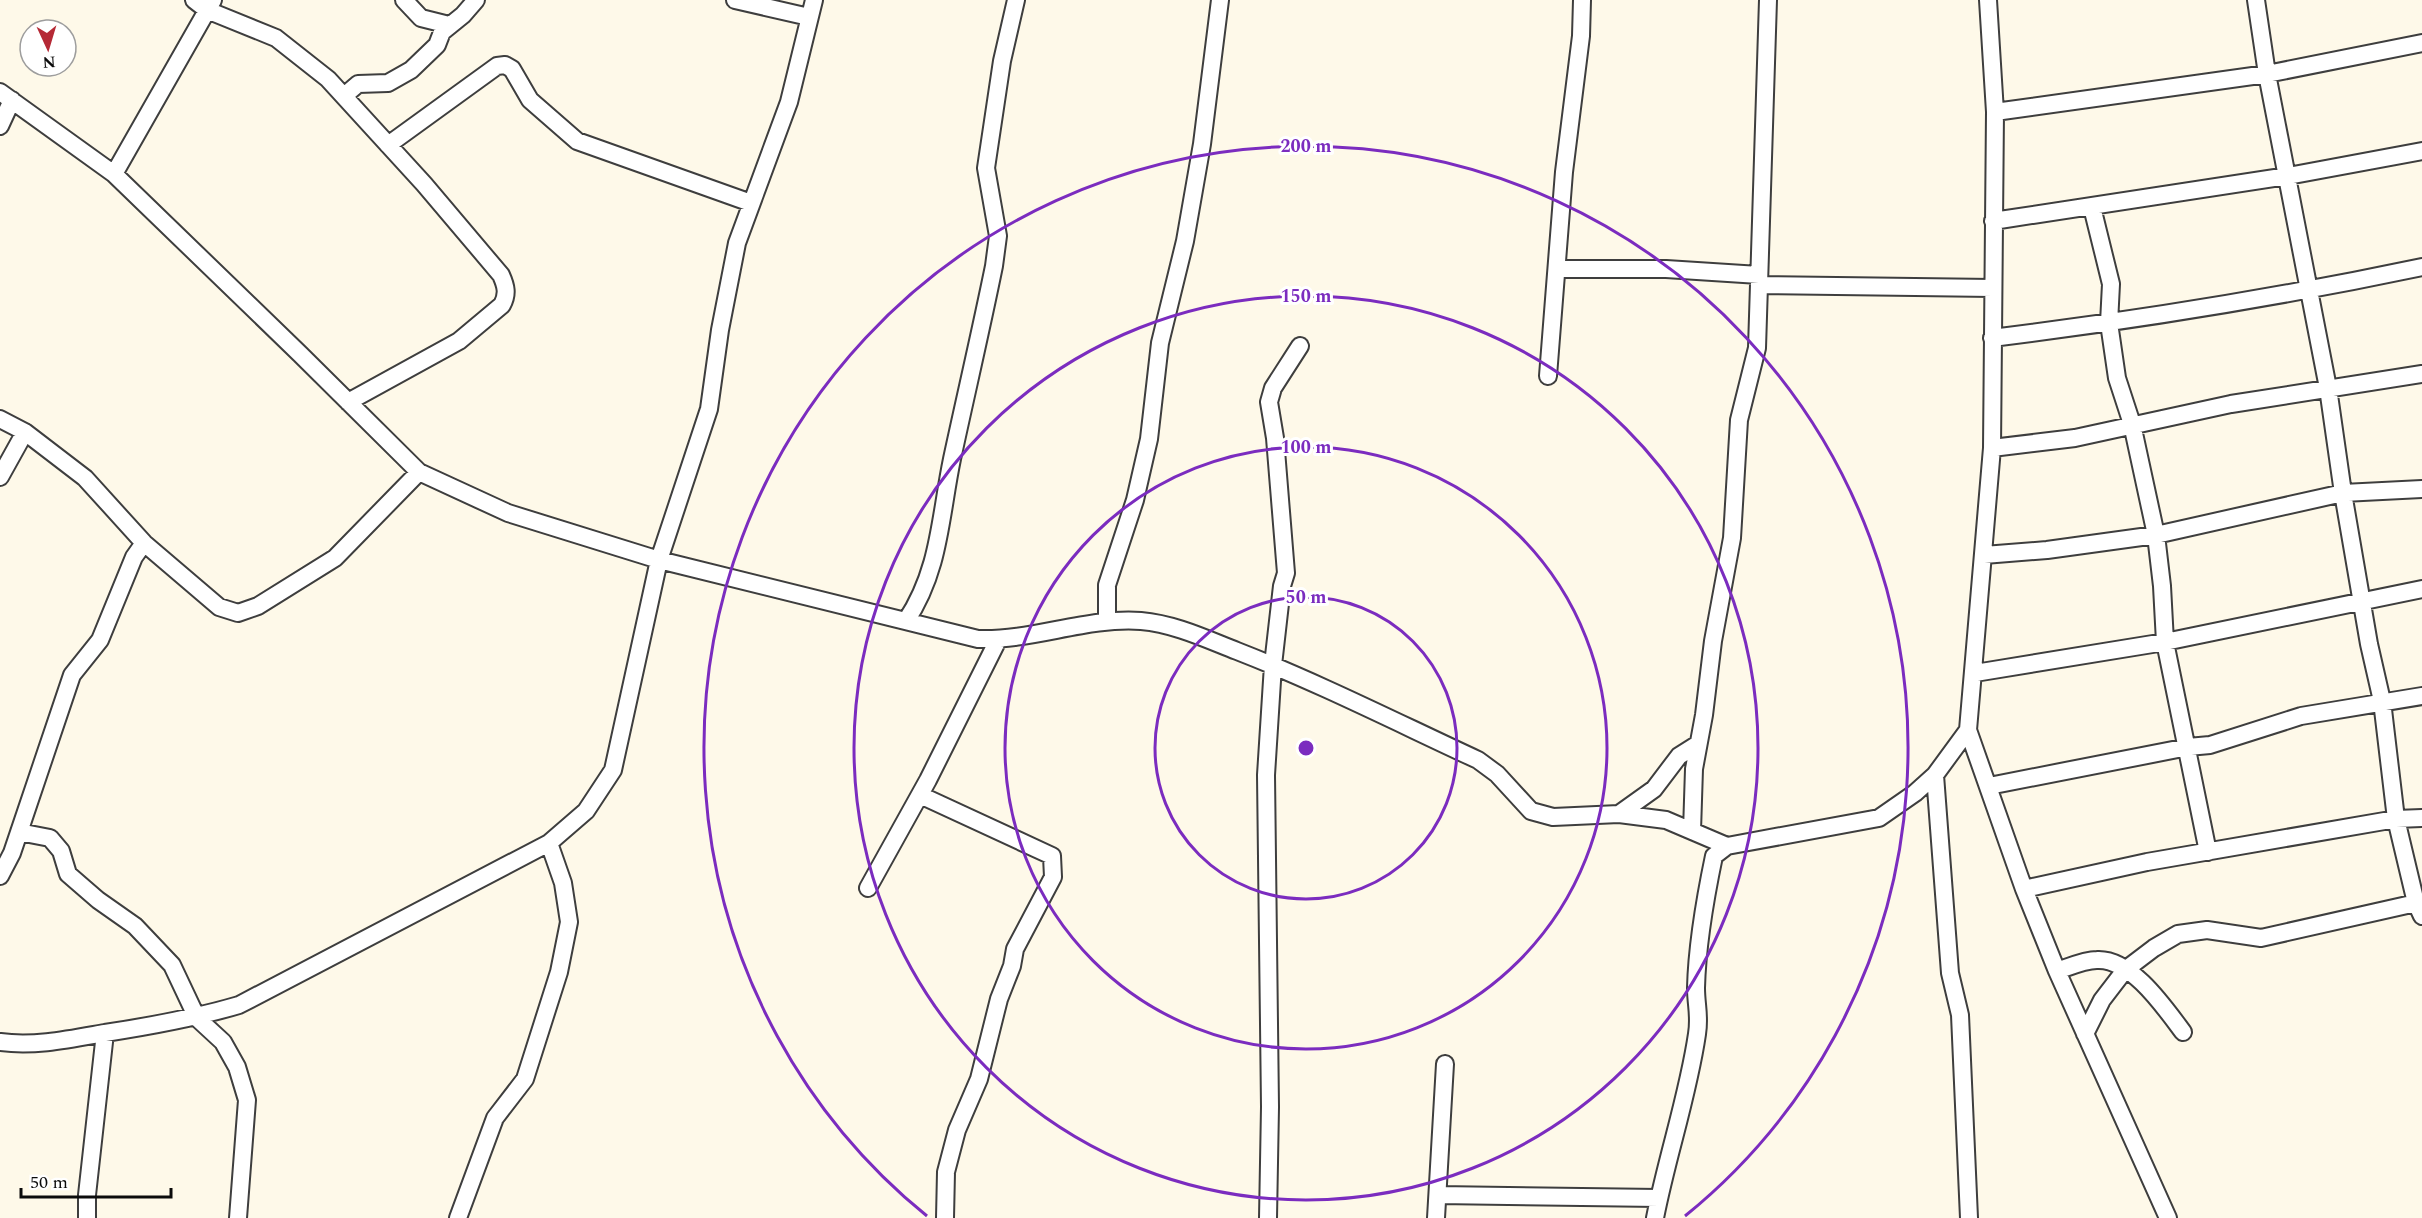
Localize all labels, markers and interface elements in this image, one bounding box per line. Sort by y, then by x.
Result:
north arrow [18,18,78,78]
text: N [42,50,56,74]
text: 200 m [1280,133,1332,160]
text: 150 m [1280,283,1332,310]
text: 100 m [1280,434,1332,461]
text: 50 m [1286,584,1326,611]
centre of rings [1296,738,1316,758]
scale bar [21,1161,171,1199]
text: 50 m [30,1169,68,1196]

